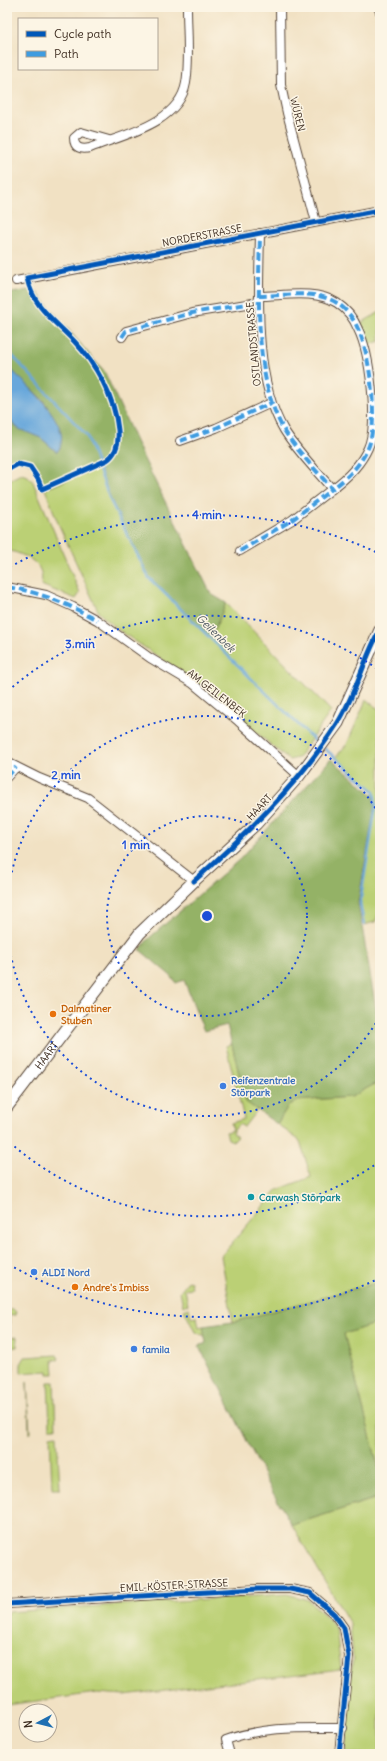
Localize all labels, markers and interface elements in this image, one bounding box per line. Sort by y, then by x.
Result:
legend [18,18,158,70]
text: Cycle path [54,26,111,41]
text: Path [54,46,79,61]
street label: WÜREN [287,96,308,133]
street label: NORDERSTRASSE [161,221,243,250]
street label: OSTLANDSTRASSE [243,301,264,387]
text: 4 min [192,507,222,522]
water label: Geilenbek [194,611,239,656]
text: 3 min [65,636,95,651]
street label: AM GEILENBEK [185,666,249,721]
text: 2 min [51,767,81,782]
street label: HAART [244,791,275,823]
text: 1 min [122,837,150,852]
centre of rings [200,909,214,923]
place label: Dalmatiner Stuben [61,1002,112,1027]
marker: Dalmatiner Stuben [48,1009,58,1019]
street label: HAART [32,1039,62,1072]
place label: Reifenzentrale Störpark [231,1074,296,1099]
marker: Reifenzentrale Störpark [218,1081,228,1091]
place label: Carwash Störpark [259,1191,341,1204]
marker: Carwash Störpark [246,1192,256,1202]
place label: ALDI Nord [42,1266,90,1279]
marker: ALDI Nord [29,1267,39,1277]
place label: Andre's Imbiss [83,1281,149,1294]
marker: Andre's Imbiss [70,1282,80,1292]
place label: famila [141,1343,170,1356]
marker: famila [129,1344,139,1354]
street label: EMIL-KÖSTER-STRASSE [120,1576,229,1595]
north arrow [18,1703,58,1743]
text: N [21,1720,35,1729]

